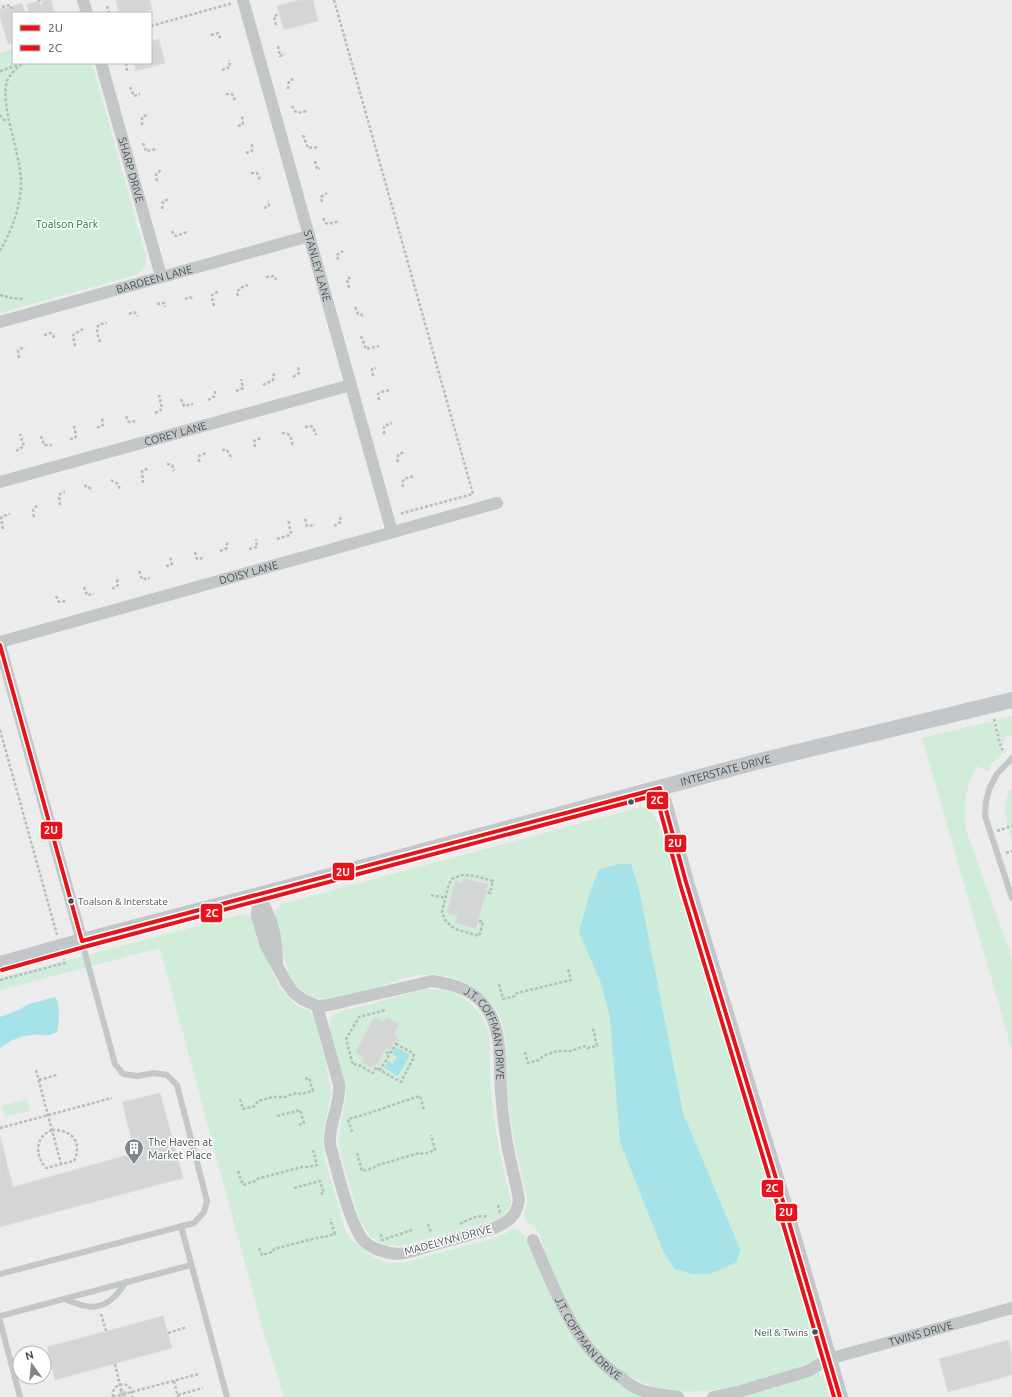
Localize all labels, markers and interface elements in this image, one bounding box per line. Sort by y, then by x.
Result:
legend [12,12,152,64]
text: 2U [48,21,63,34]
text: 2C [48,41,63,54]
street label: SHARP DRIVE [116,136,146,204]
park label: Toalson Park [36,218,99,230]
street label: STANLEY LANE [302,228,333,303]
street label: BARDEEN LANE [115,263,194,295]
street label: COREY LANE [143,419,208,448]
street label: DOISY LANE [218,559,279,586]
street label: INTERSTATE DRIVE [679,753,772,788]
line badge: 2C [646,791,669,810]
text: 2C [650,794,664,806]
unlabelled marker [626,797,636,807]
line badge: 2U [40,821,63,840]
text: 2U [44,824,58,836]
line badge: 2U [664,834,687,853]
text: 2U [668,837,682,849]
line badge: 2U [332,862,355,881]
text: 2U [336,866,350,878]
marker: Toalson & Interstate [66,896,76,906]
place label: Toalson & Interstate [78,896,168,907]
line badge: 2C [200,903,223,923]
text: 2C [205,907,219,919]
street label: J.T. COFFMAN DRIVE [462,985,506,1080]
place label: The Haven at Market Place [148,1136,213,1161]
building icon: The Haven at Market Place [123,1137,145,1165]
line badge: 2C [761,1179,784,1198]
text: 2C [765,1182,779,1194]
line badge: 2U [775,1203,798,1222]
text: 2U [779,1206,793,1218]
street label: MADELYNN DRIVE [403,1223,493,1257]
street label: J.T. COFFMAN DRIVE [553,1295,624,1382]
street label: TWINS DRIVE [887,1319,954,1348]
place label: Neil & Twins [754,1327,808,1338]
marker: Neil & Twins [810,1327,820,1337]
north arrow [12,1345,52,1385]
text: N [24,1348,35,1362]

